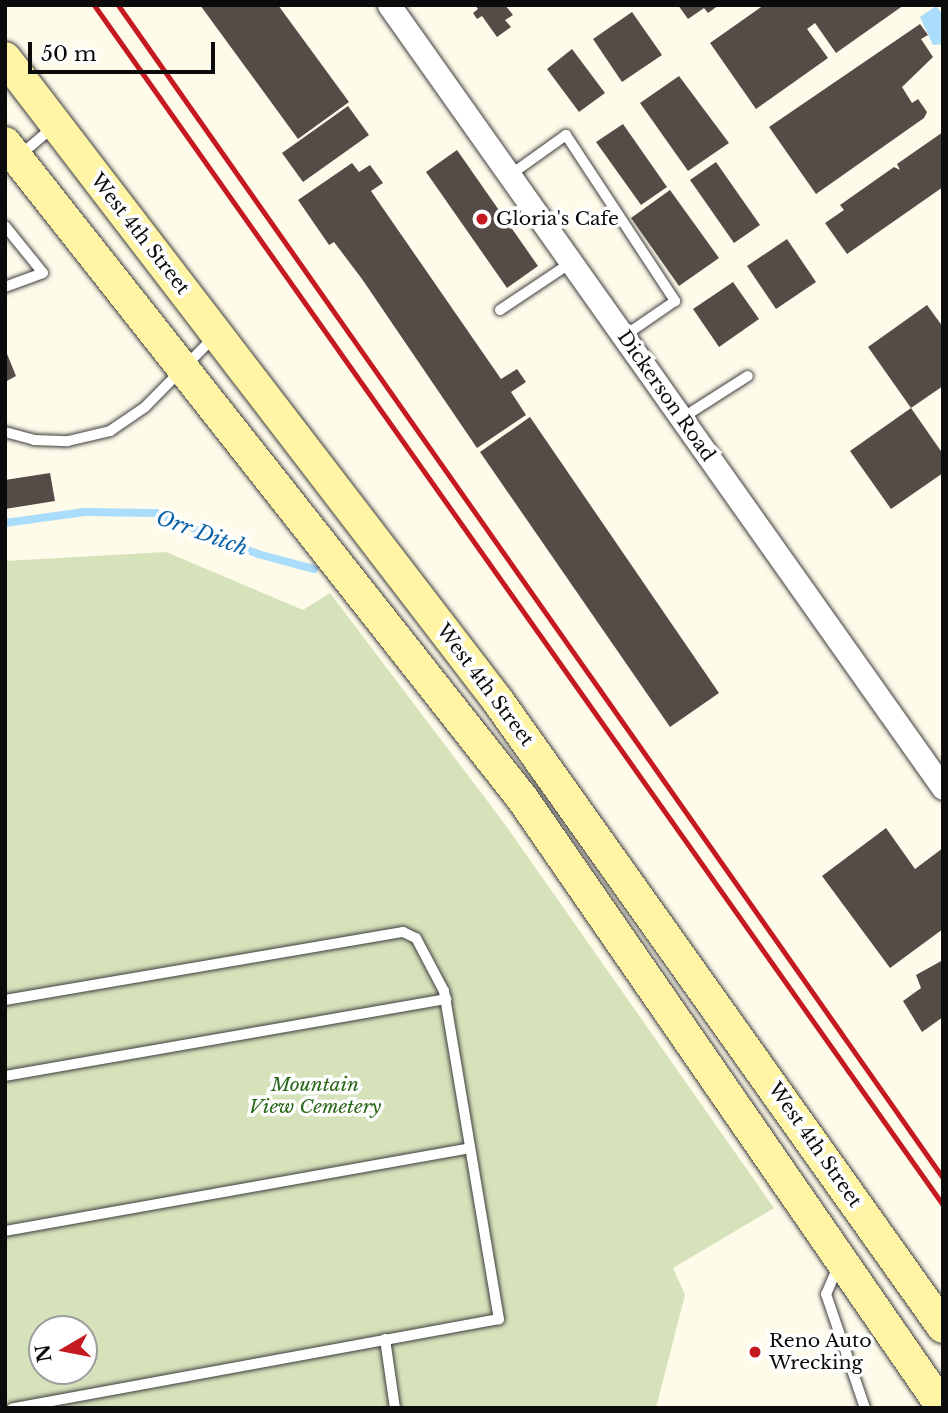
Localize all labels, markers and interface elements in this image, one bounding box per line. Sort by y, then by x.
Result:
scale bar [32,28,219,72]
text: 50 m [41,41,96,67]
street label: West 4th Street [86,169,194,299]
place label: Gloria's Cafe [496,208,619,230]
marker: Gloria's Cafe [474,211,490,227]
street label: Dickerson Road [612,326,720,466]
water label: Orr Ditch [153,505,251,561]
street label: West 4th Street [432,619,538,751]
park label: Mountain View Cemetery [249,1074,381,1118]
street label: West 4th Street [764,1078,866,1212]
north arrow [28,1315,98,1385]
place label: Reno Auto Wrecking [769,1330,872,1374]
text: N [31,1343,57,1364]
marker: Reno Auto Wrecking [747,1344,763,1360]

